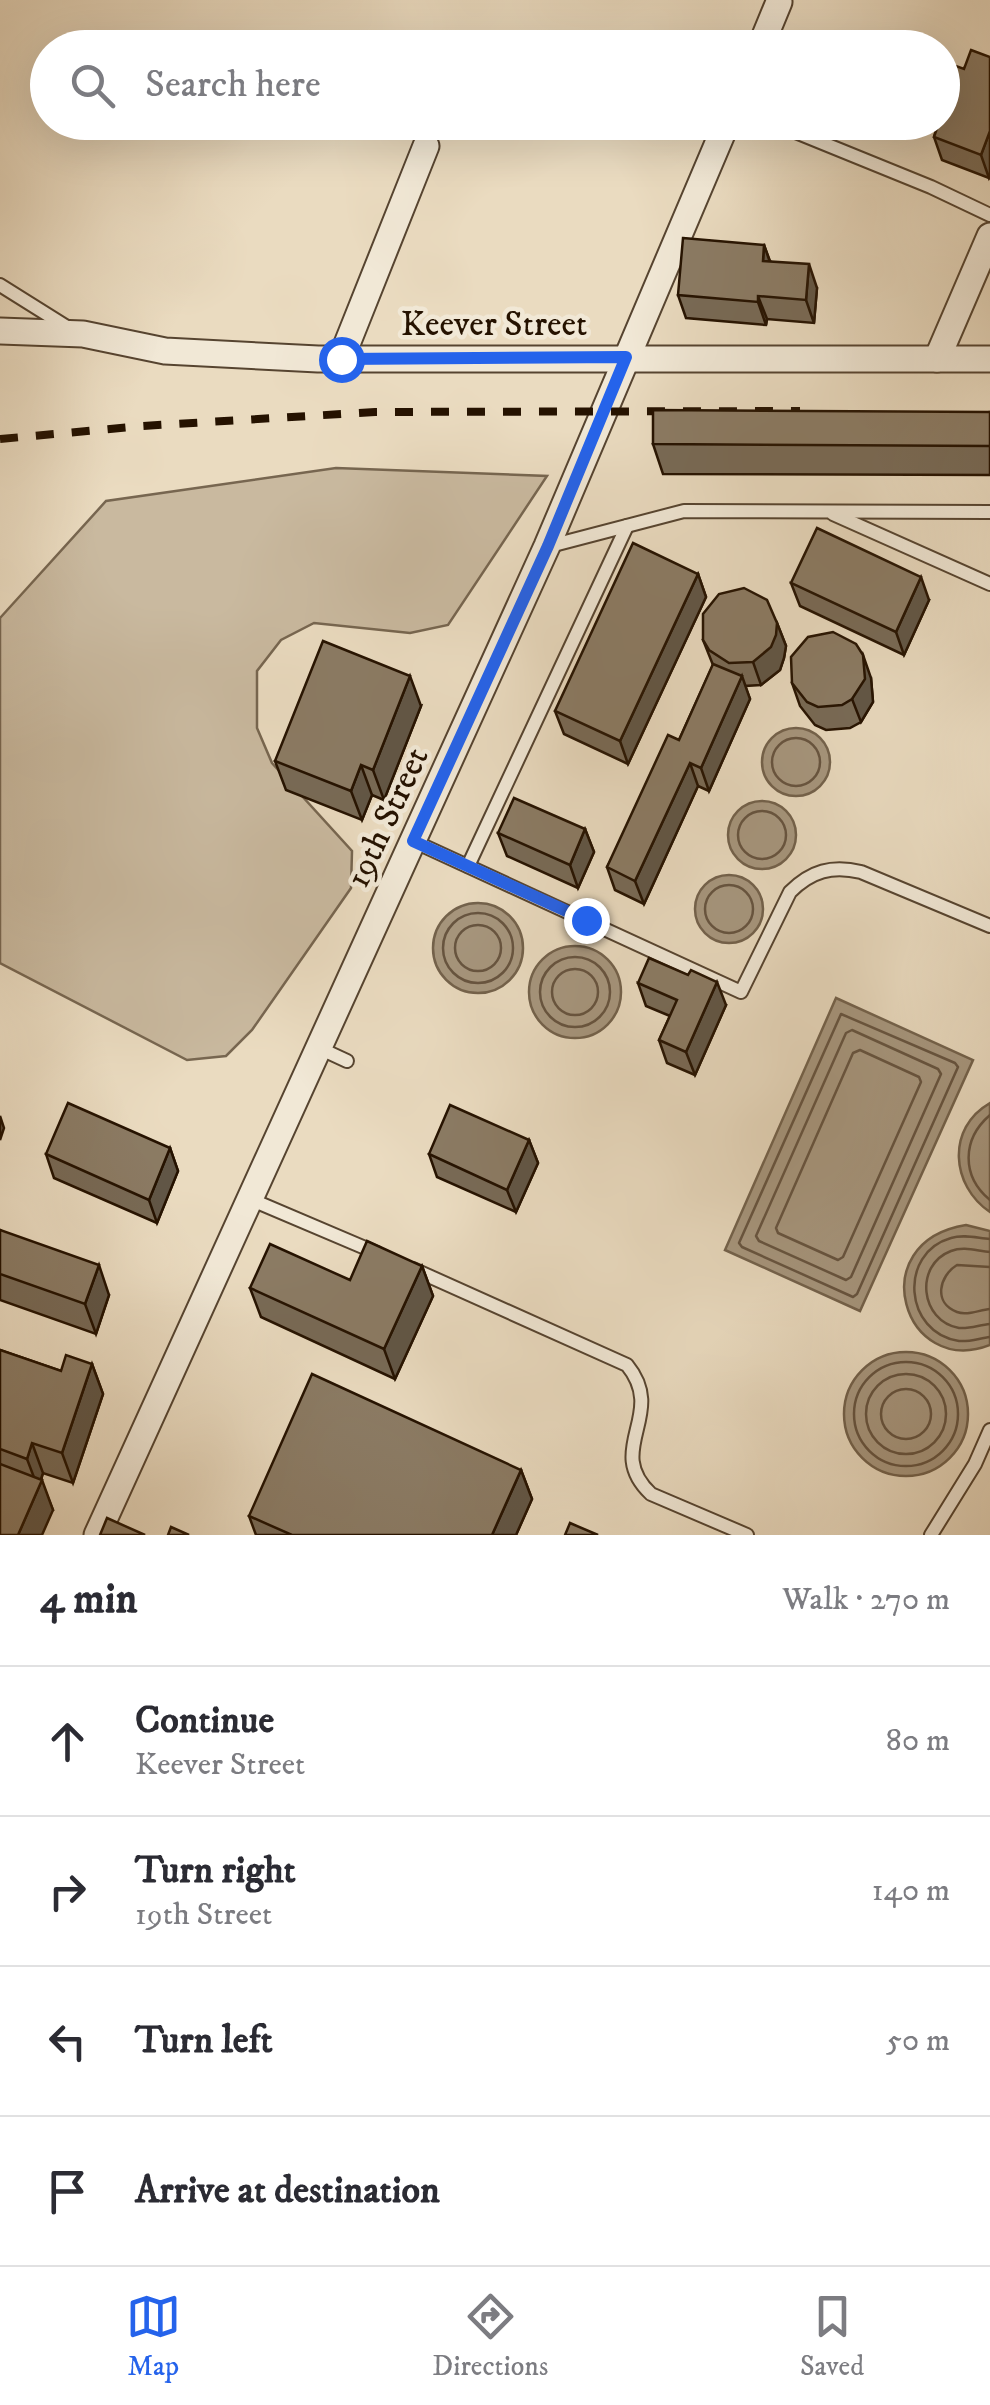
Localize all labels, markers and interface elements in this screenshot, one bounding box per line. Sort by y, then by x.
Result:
search box [30,30,960,140]
icon: search [65,58,120,113]
text: Search here [145,61,321,109]
street label: Keever Street [401,303,587,347]
route start [319,337,365,383]
street label: 19th Street [336,741,439,895]
route end [564,898,610,944]
text: 4 min [40,1574,138,1626]
text: Walk · 270 m [782,1580,950,1620]
text: Continue [135,1697,274,1745]
icon: ahead [40,1714,95,1769]
text: 80 m [886,1721,950,1761]
text: Keever Street [135,1745,305,1785]
text: Turn right [135,1847,296,1895]
icon: right [40,1864,95,1919]
text: 140 m [872,1871,950,1911]
text: 19th Street [135,1895,272,1935]
icon: left [40,2014,95,2069]
text: Turn left [135,2017,273,2065]
text: 50 m [886,2021,950,2061]
icon: arrive [40,2164,95,2219]
text: Arrive at destination [135,2167,440,2215]
tab: Map [126,2289,181,2384]
tab: Directions [432,2289,548,2384]
tab: Saved [800,2289,864,2384]

